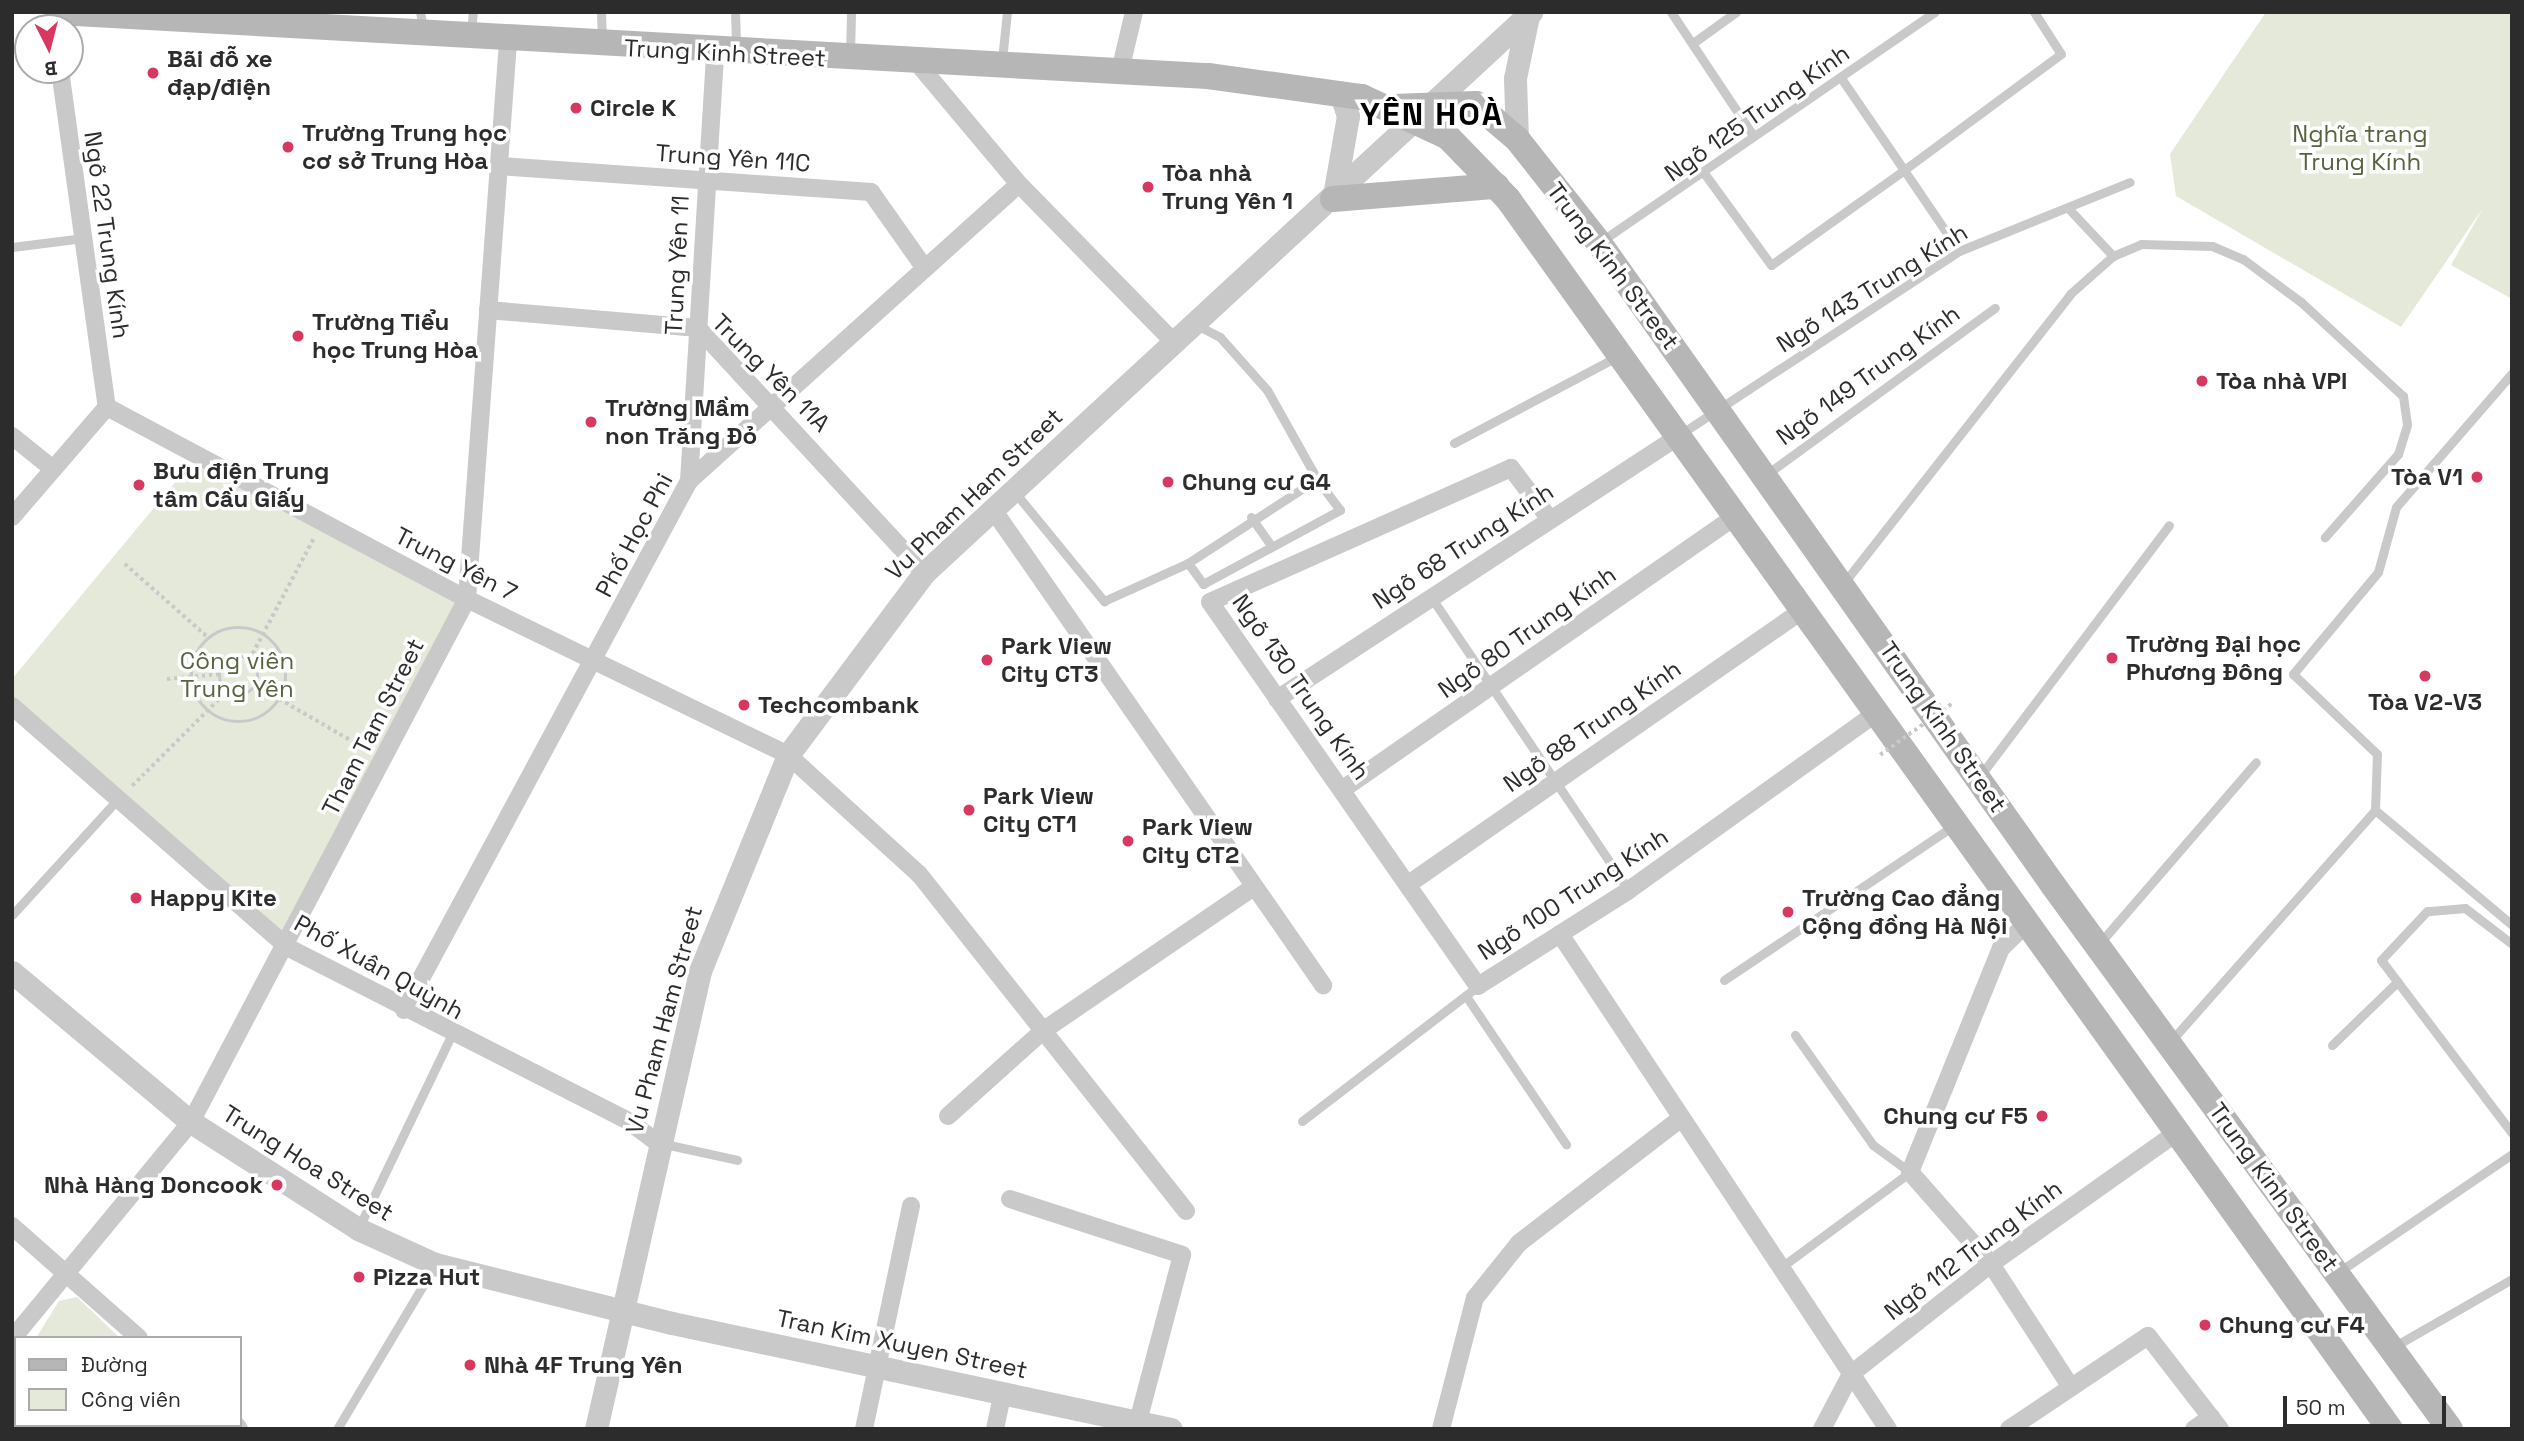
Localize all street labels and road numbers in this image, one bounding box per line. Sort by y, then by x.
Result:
street label: Trung Kinh Street [623,33,827,73]
street label: Ngõ 125 Trung Kính [1659,38,1855,188]
street label: Ngõ 22 Trung Kính [78,129,136,341]
street label: Trung Yên 11C [654,138,812,178]
street label: Trung Kinh Street [1541,177,1685,355]
street label: Trung Yên 11 [659,194,695,336]
street label: Ngõ 143 Trung Kính [1771,217,1973,359]
street label: Ngõ 149 Trung Kính [1770,299,1966,451]
street label: Trung Yên 11A [706,308,836,438]
street label: Vu Pham Ham Street [879,402,1069,586]
street label: Phố Học Phi [589,468,679,602]
street label: Ngõ 68 Trung Kính [1367,477,1559,615]
street label: Trung Yên 7 [390,521,522,607]
street label: Ngõ 80 Trung Kính [1432,560,1622,704]
street label: Ngõ 130 Trung Kính [1226,588,1376,786]
street label: Tham Tam Street [316,633,430,821]
street label: Trung Kinh Street [1873,636,2013,818]
street label: Ngõ 88 Trung Kính [1497,654,1687,798]
street label: Ngõ 100 Trung Kính [1472,822,1674,966]
street label: Vu Pham Ham Street [620,903,708,1137]
street label: Phố Xuân Quỳnh [289,908,469,1026]
street label: Trung Kinh Street [2203,1097,2345,1277]
street label: Trung Hoa Street [217,1099,399,1227]
street label: Ngõ 112 Trung Kính [1878,1174,2068,1326]
street label: Tran Kim Xuyen Street [774,1303,1030,1385]

